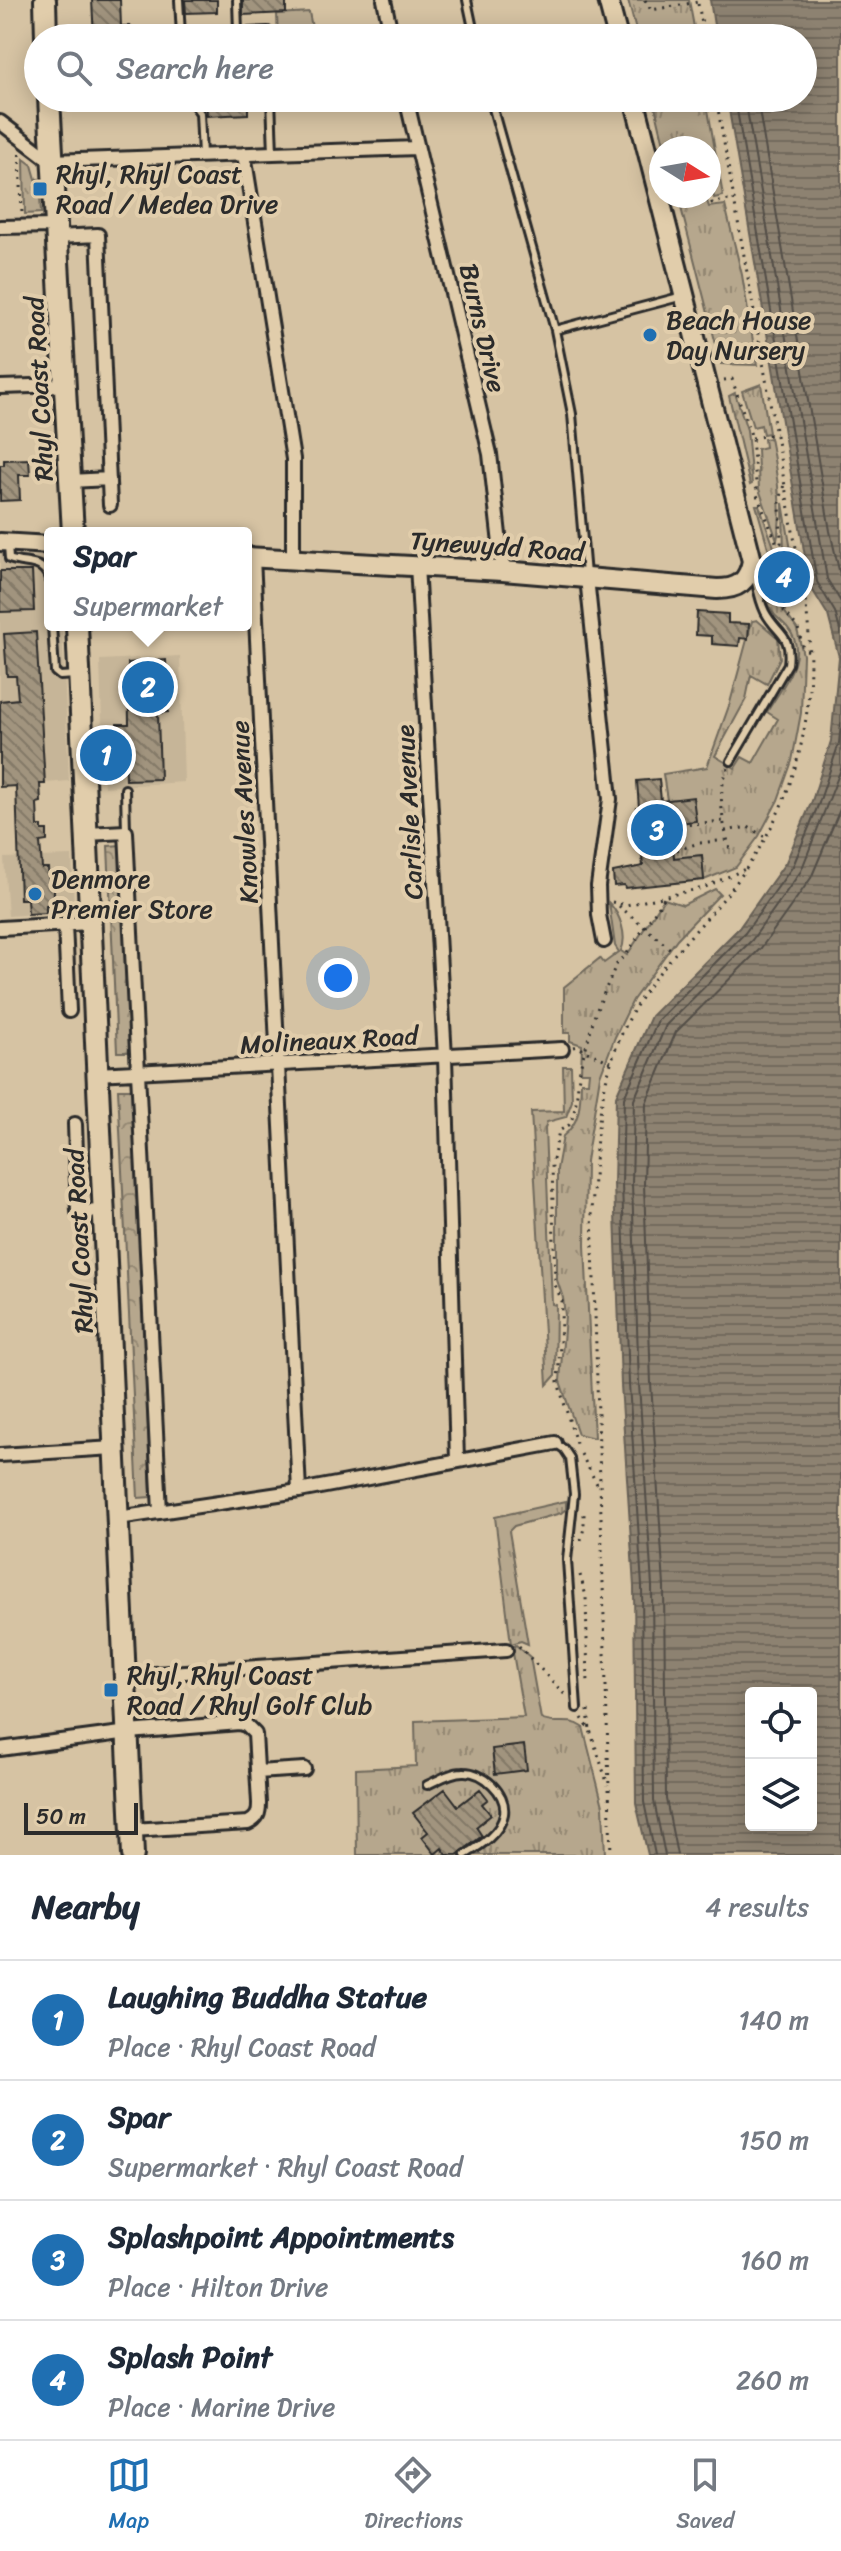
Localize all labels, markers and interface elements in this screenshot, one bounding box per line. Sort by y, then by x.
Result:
search box [24,24,817,112]
text: Search here [116,41,274,95]
icon: search [52,46,96,90]
north arrow [649,136,721,208]
place label: Rhyl, Rhyl Coast Road / Medea Drive [56,151,278,227]
marker: Rhyl, Rhyl Coast Road / Medea Drive [31,180,49,198]
street label: Burns Drive [446,259,520,397]
street label: Rhyl Coast Road [11,293,67,482]
place label: Beach House Day Nursery [666,297,811,373]
marker: Beach House Day Nursery [641,326,659,344]
street label: Tynewydd Road [408,517,588,575]
popup [44,527,252,631]
text: Spar [73,529,135,583]
pin: 4 [758,547,810,607]
text: Supermarket [73,583,223,629]
pin: 2 [122,657,174,717]
street label: Knowles Avenue [216,719,272,905]
street label: Carlisle Avenue [381,723,437,901]
pin: 1 [80,725,132,785]
pin: 3 [631,800,683,860]
place label: Denmore Premier Store [51,856,213,932]
marker: Denmore Premier Store [26,885,44,903]
your location [318,958,358,998]
street label: Molineaux Road [239,1012,421,1068]
street label: Rhyl Coast Road [51,1145,107,1334]
place label: Rhyl, Rhyl Coast Road / Rhyl Golf Club [127,1652,372,1728]
marker: Rhyl, Rhyl Coast Road / Rhyl Golf Club [102,1681,120,1699]
map controls [745,1687,817,1831]
button: locate [745,1687,817,1759]
button: layers [745,1759,817,1831]
text: 50 m [36,1797,86,1836]
scale bar [24,1799,138,1835]
text: Nearby [32,1877,140,1937]
text: 4 results [705,1884,809,1930]
text: Laughing Buddha Statue [108,1970,427,2024]
text: 1 [52,1997,64,2043]
text: 140 m [738,1997,809,2043]
text: Place · Rhyl Coast Road [108,2024,376,2070]
text: Spar [108,2090,170,2144]
text: 2 [50,2117,66,2163]
text: 150 m [739,2117,809,2163]
text: Supermarket · Rhyl Coast Road [108,2144,463,2190]
text: Splashpoint Appointments [108,2210,454,2264]
text: 3 [51,2237,65,2283]
text: 160 m [740,2237,809,2283]
text: Place · Hilton Drive [108,2264,328,2310]
text: Splash Point [108,2330,272,2384]
text: 4 [50,2357,66,2403]
text: 260 m [736,2357,809,2403]
text: Place · Marine Drive [108,2384,335,2430]
tab: Map [107,2453,151,2540]
tab: Directions [364,2453,463,2540]
tab: Saved [676,2453,734,2540]

